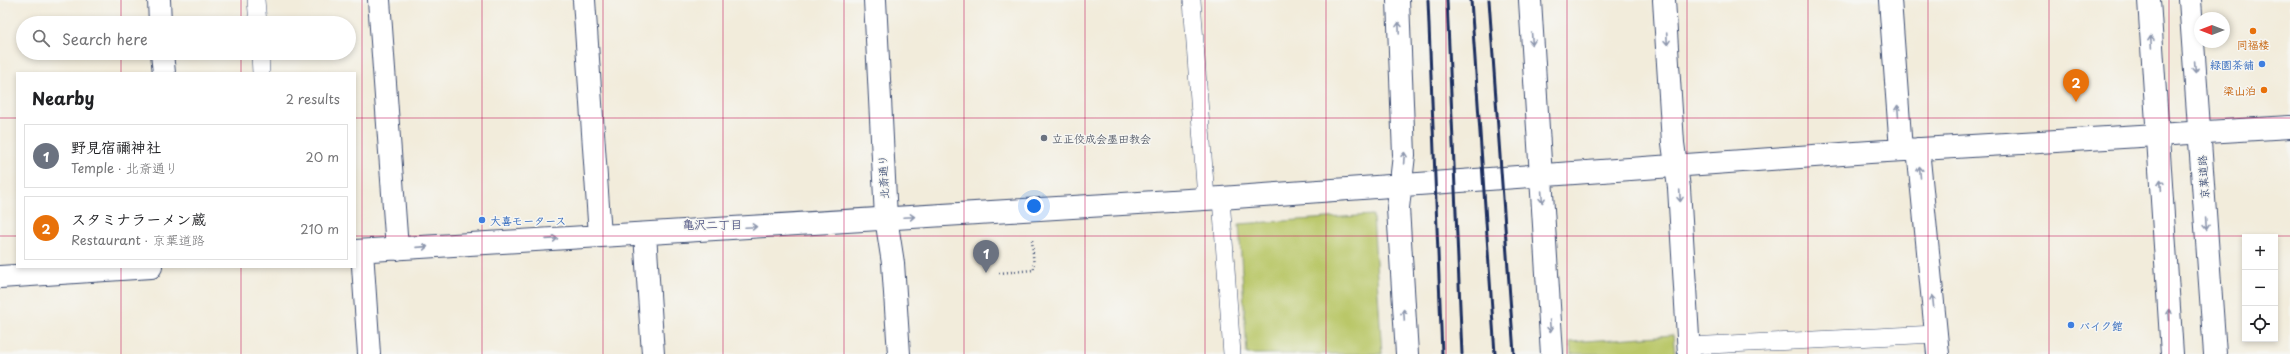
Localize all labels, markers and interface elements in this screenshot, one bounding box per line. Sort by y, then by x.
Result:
north arrow [2194,12,2230,48]
search box [16,16,356,60]
one-way arrow [1396,22,1403,35]
marker: 同福楼 [2248,26,2258,36]
icon: search [30,27,52,49]
text: Search here [62,27,148,50]
one-way arrow [1529,32,1536,45]
one-way arrow [1663,32,1670,45]
one-way arrow [2148,36,2155,49]
place label: 同福楼 [2237,36,2270,53]
place label: 緑園茶舗 [2210,56,2254,73]
marker: 緑園茶舗 [2257,59,2267,69]
one-way arrow [2192,60,2199,73]
pin: 2 [2063,69,2089,102]
place label: 梁山泊 [2223,82,2256,99]
text: Nearby [32,85,94,111]
marker: 梁山泊 [2259,85,2269,95]
text: 2 results [286,89,340,108]
one-way arrow [1894,105,1901,118]
place label: 立正佼成会墨田教会 [1052,130,1151,147]
marker: 立正佼成会墨田教会 [1039,133,1049,143]
text: 野見宿禰神社 [71,135,161,158]
text: 1 [43,147,49,166]
text: 20 m [305,147,339,166]
one-way arrow [1400,152,1407,165]
street label: 京葉道路 [2193,154,2213,200]
street label: 北斎通り [873,155,893,199]
text: Temple · 北斎通り [71,158,178,177]
one-way arrow [1916,166,1924,179]
one-way arrow [2157,179,2164,192]
one-way arrow [1676,189,1683,202]
one-way arrow [1538,190,1546,203]
your location [1024,196,1044,216]
text: スタミナラーメン蔵 [71,207,206,230]
place label: 大喜モータース [490,212,566,229]
one-way arrow [902,214,915,221]
marker: 大喜モータース [477,215,487,225]
district label: 亀沢二丁目 [682,215,742,233]
one-way arrow [2203,217,2210,230]
text: 2 [41,219,51,238]
text: 210 m [300,219,339,238]
one-way arrow [744,224,757,231]
text: Restaurant · 京葉道路 [71,230,205,249]
map controls [2242,234,2278,342]
button: + [2242,234,2278,270]
one-way arrow [545,236,558,243]
pin: 1 [973,240,999,273]
one-way arrow [415,244,428,251]
button: − [2242,270,2278,306]
one-way arrow [1929,295,1937,308]
button: locate [2242,306,2278,342]
one-way arrow [1401,309,1408,322]
one-way arrow [2166,309,2173,322]
place label: バイク館 [2079,317,2123,334]
one-way arrow [1547,319,1554,332]
marker: バイク館 [2066,320,2076,330]

